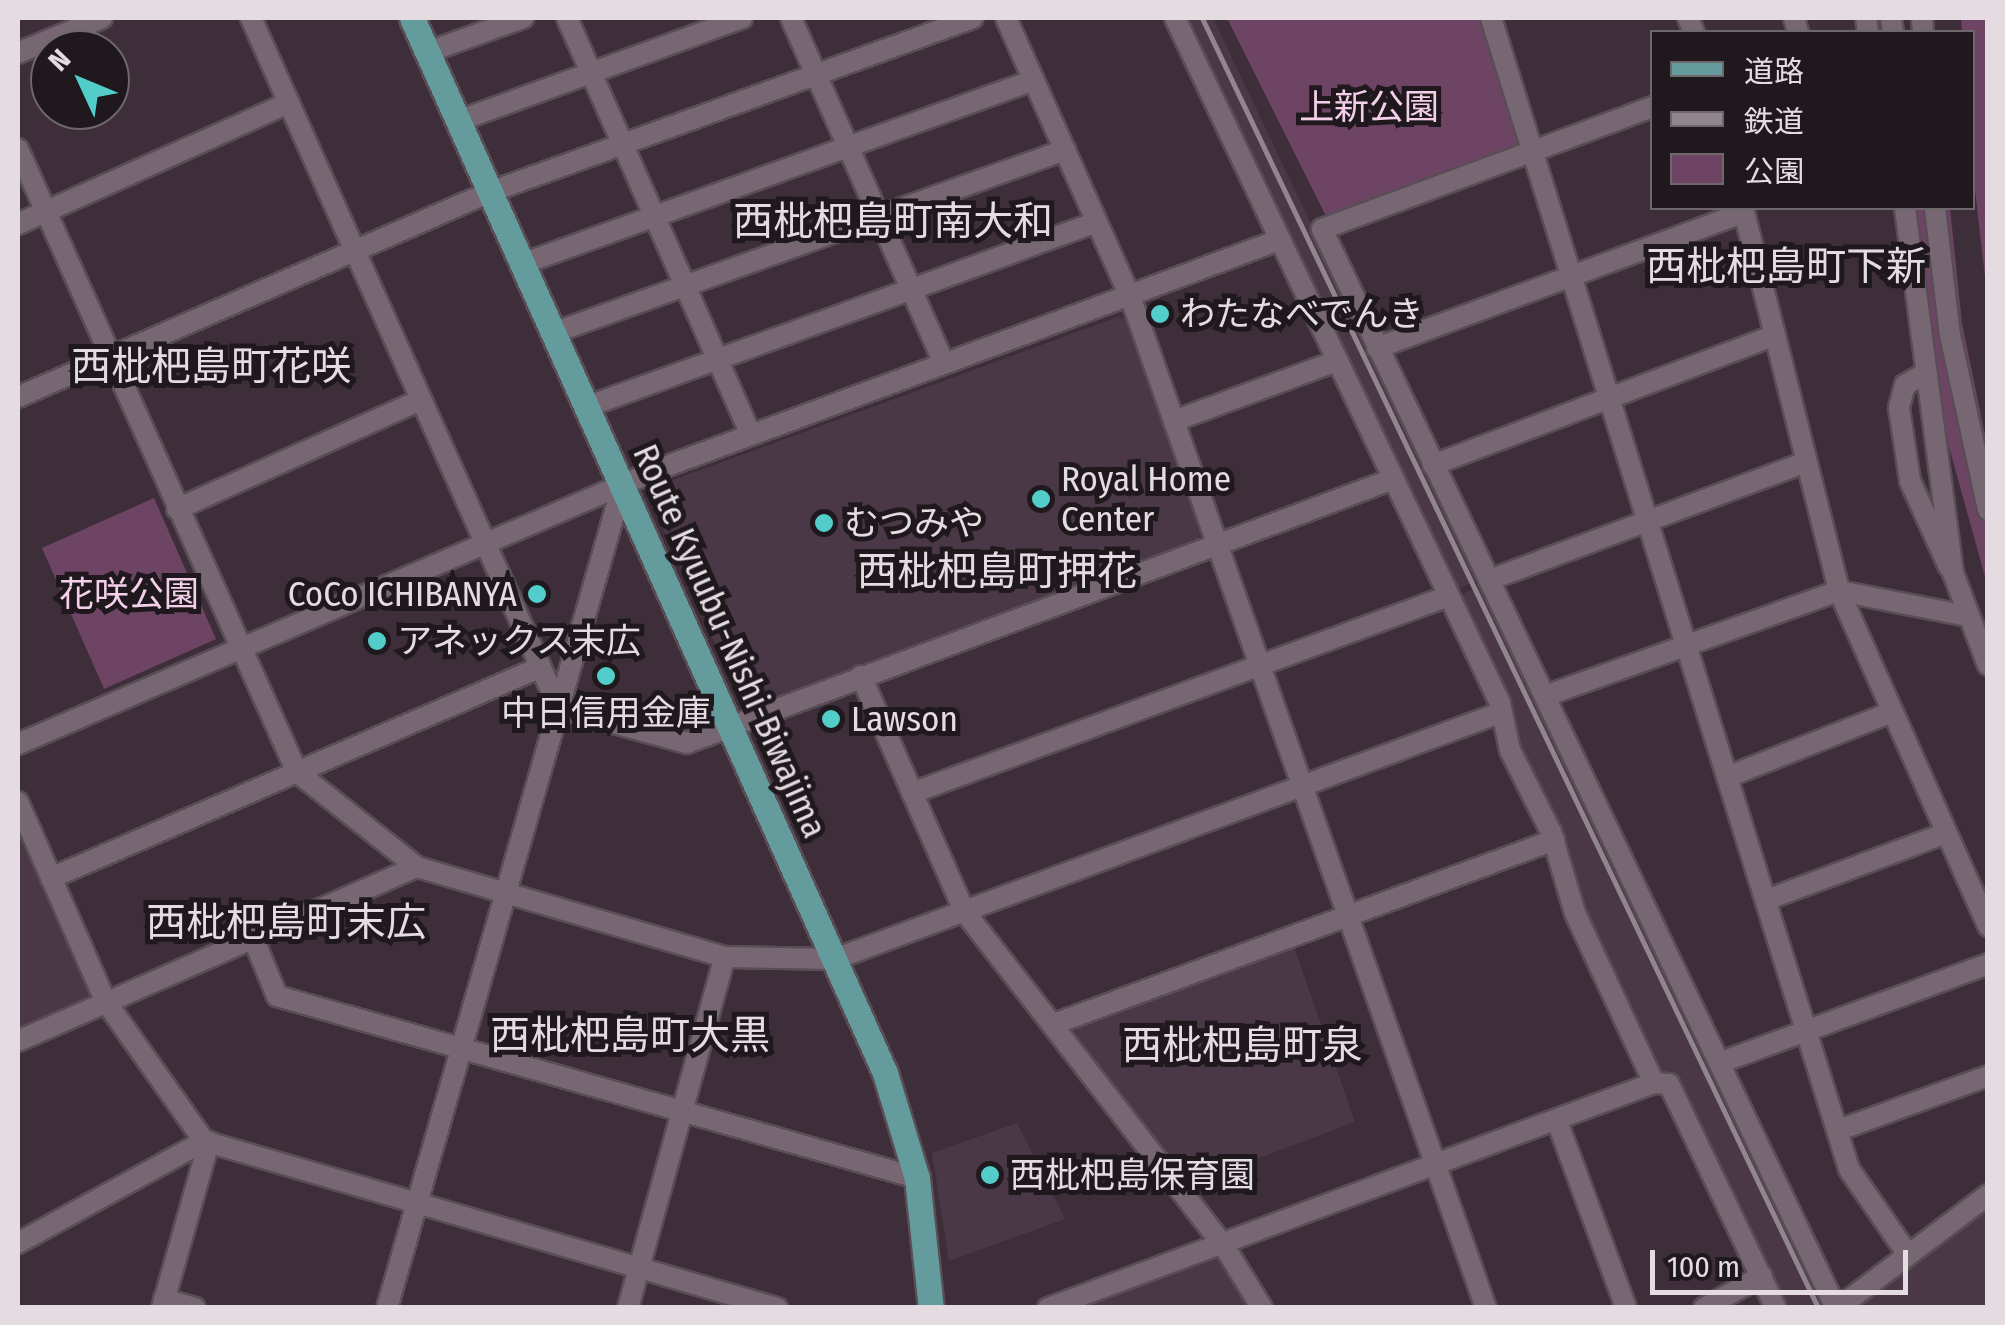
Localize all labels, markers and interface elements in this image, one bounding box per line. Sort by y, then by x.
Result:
north arrow [30,30,130,130]
legend [1650,30,1975,210]
text: N [42,43,77,78]
text: 道路 [1744,54,1804,90]
park label: 上新公園 [1299,86,1439,128]
text: 鉄道 [1744,104,1804,140]
text: 公園 [1744,154,1804,190]
district label: 西枇杷島町南大和 [733,198,1053,246]
district label: 西枇杷島町下新 [1646,243,1926,291]
place label: わたなべでんき [1180,293,1425,335]
marker: わたなべでんき [1149,303,1171,325]
district label: 西枇杷島町花咲 [71,343,351,391]
street label: Route Kyuubu-Nishi-Biwajima [624,438,836,844]
place label: Royal Home Center [1061,458,1231,540]
marker: Royal Home Center [1030,488,1052,510]
place label: むつみや [844,502,984,544]
marker: むつみや [813,512,835,534]
district label: 西枇杷島町押花 [857,548,1137,596]
park label: 花咲公園 [59,573,199,615]
place label: CoCo ICHIBANYA [288,573,517,615]
marker: CoCo ICHIBANYA [526,583,548,605]
place label: アネックス末広 [397,620,642,662]
marker: アネックス末広 [366,630,388,652]
marker: 中日信用金庫 [595,665,617,687]
place label: 中日信用金庫 [501,692,711,734]
place label: Lawson [851,698,958,740]
marker: Lawson [820,708,842,730]
district label: 西枇杷島町末広 [146,899,426,947]
district label: 西枇杷島町大黒 [490,1012,770,1060]
district label: 西枇杷島町泉 [1122,1022,1362,1070]
place label: 西枇杷島保育園 [1010,1154,1255,1196]
marker: 西枇杷島保育園 [979,1164,1001,1186]
scale bar [1655,1230,1912,1292]
text: 100 m [1667,1249,1740,1285]

